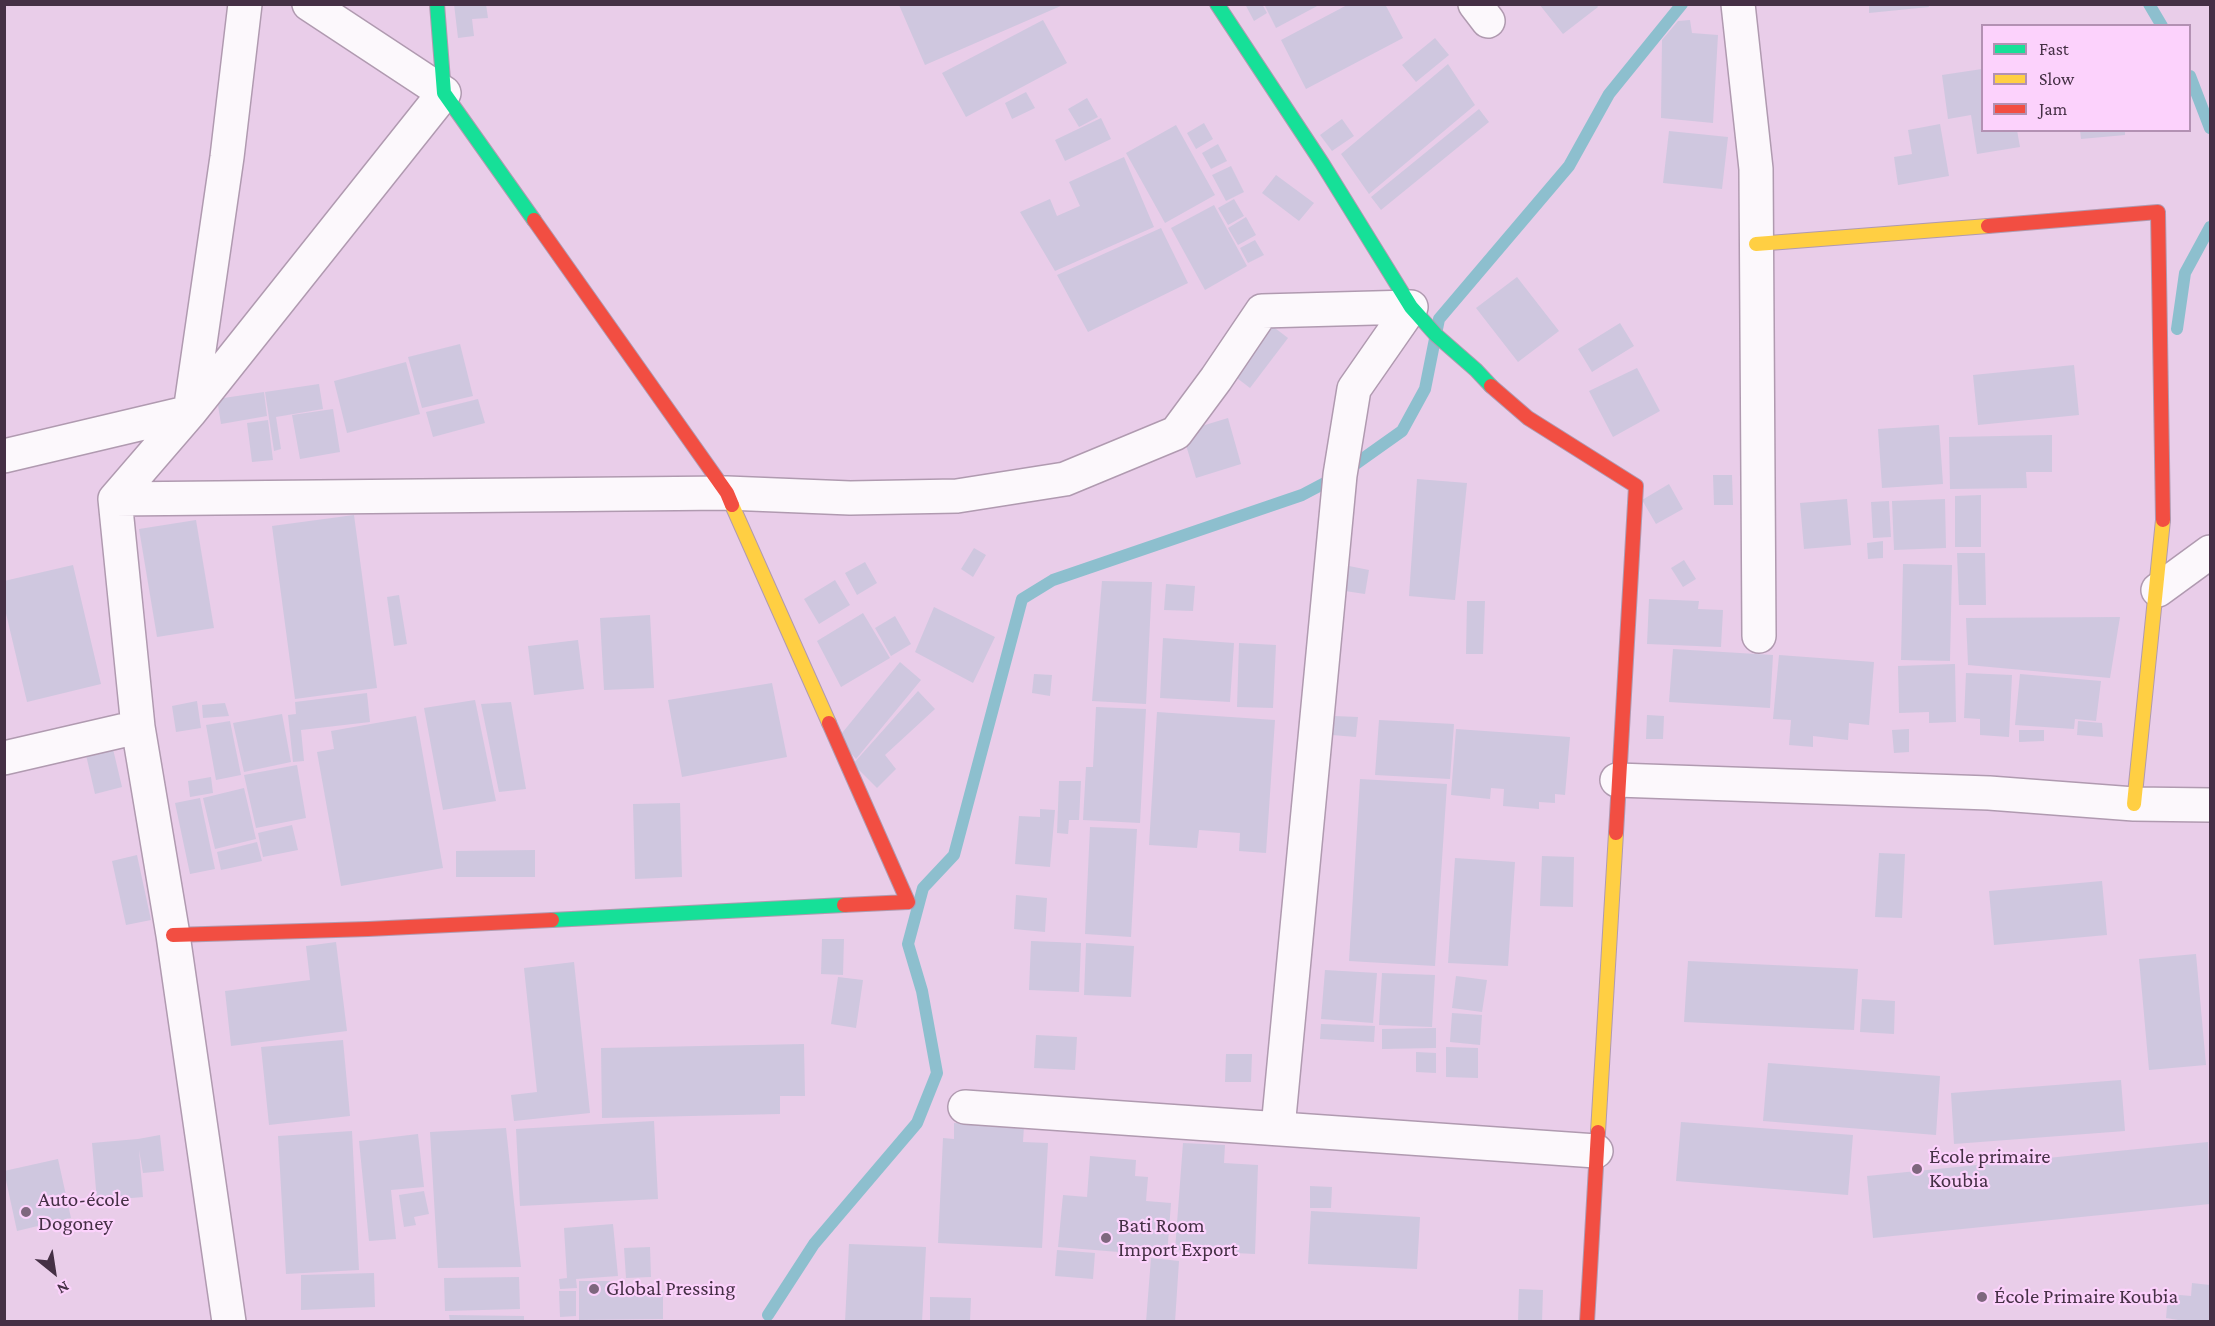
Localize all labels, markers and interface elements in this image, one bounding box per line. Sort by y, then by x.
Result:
legend [1981,24,2191,132]
text: Fast [2039,39,2069,59]
text: Slow [2039,69,2074,89]
text: Jam [2039,99,2067,119]
place label: École primaire Koubia [1929,1144,2050,1194]
marker: École primaire Koubia [1910,1162,1924,1176]
place label: Auto-école Dogoney [38,1187,129,1237]
marker: Auto-école Dogoney [19,1205,33,1219]
place label: Bati Room Import Export [1118,1213,1238,1263]
marker: Bati Room Import Export [1099,1231,1113,1245]
north arrow [24,1242,84,1302]
place label: Global Pressing [606,1276,735,1302]
text: N [54,1278,72,1298]
marker: Global Pressing [587,1282,601,1296]
place label: École Primaire Koubia [1994,1284,2178,1310]
marker: École Primaire Koubia [1975,1290,1989,1304]

